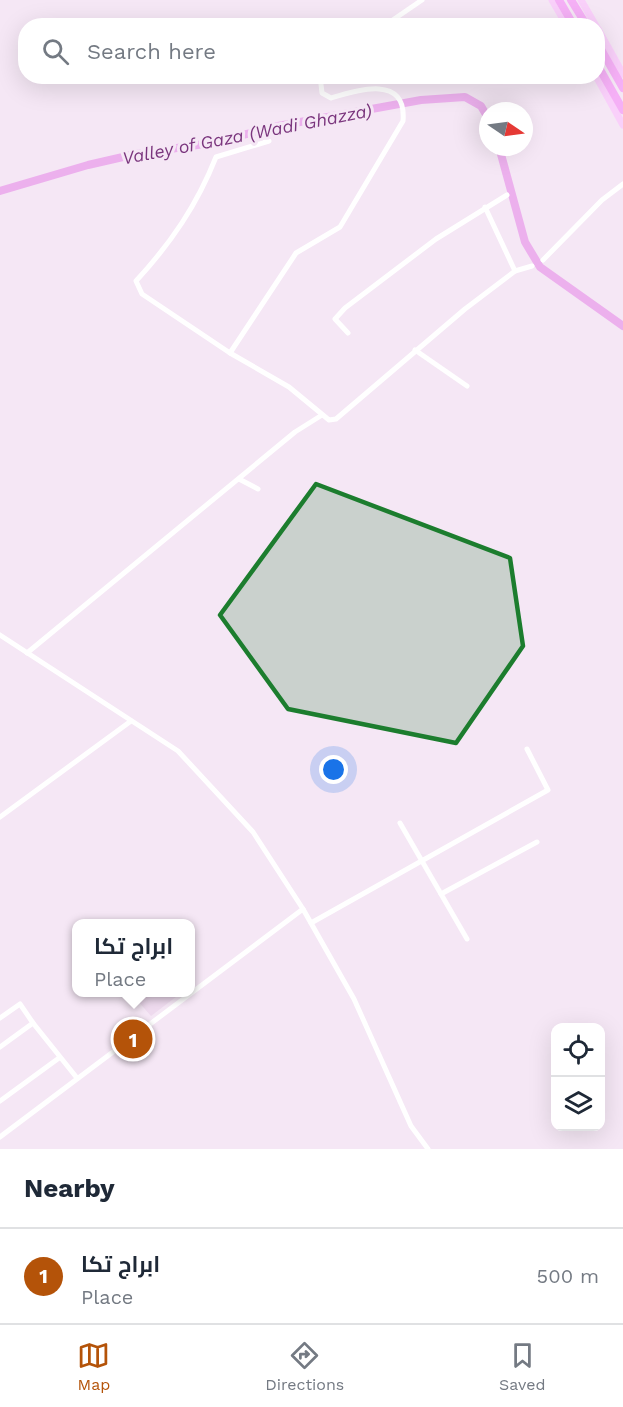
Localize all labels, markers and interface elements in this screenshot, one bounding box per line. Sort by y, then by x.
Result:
search box [18,18,605,84]
icon: search [39,35,72,68]
text: Search here [87,39,216,64]
water label: Valley of Gaza (Wadi Ghazza) [121,99,373,169]
north arrow [479,102,533,156]
your location [319,755,348,784]
popup [72,919,195,997]
text: ابراج تكا [94,934,173,959]
text: Place [94,967,146,991]
pin: 1 [114,1016,152,1062]
map controls [551,1023,605,1131]
button: locate [551,1023,605,1077]
button: layers [551,1077,605,1131]
text: Nearby [24,1173,115,1203]
text: ابراج تكا [81,1252,160,1277]
text: 1 [39,1264,48,1288]
text: 500 m [537,1264,599,1288]
text: Place [81,1285,133,1309]
tab: Map [77,1339,110,1394]
tab: Directions [265,1339,344,1394]
tab: Saved [499,1339,546,1394]

